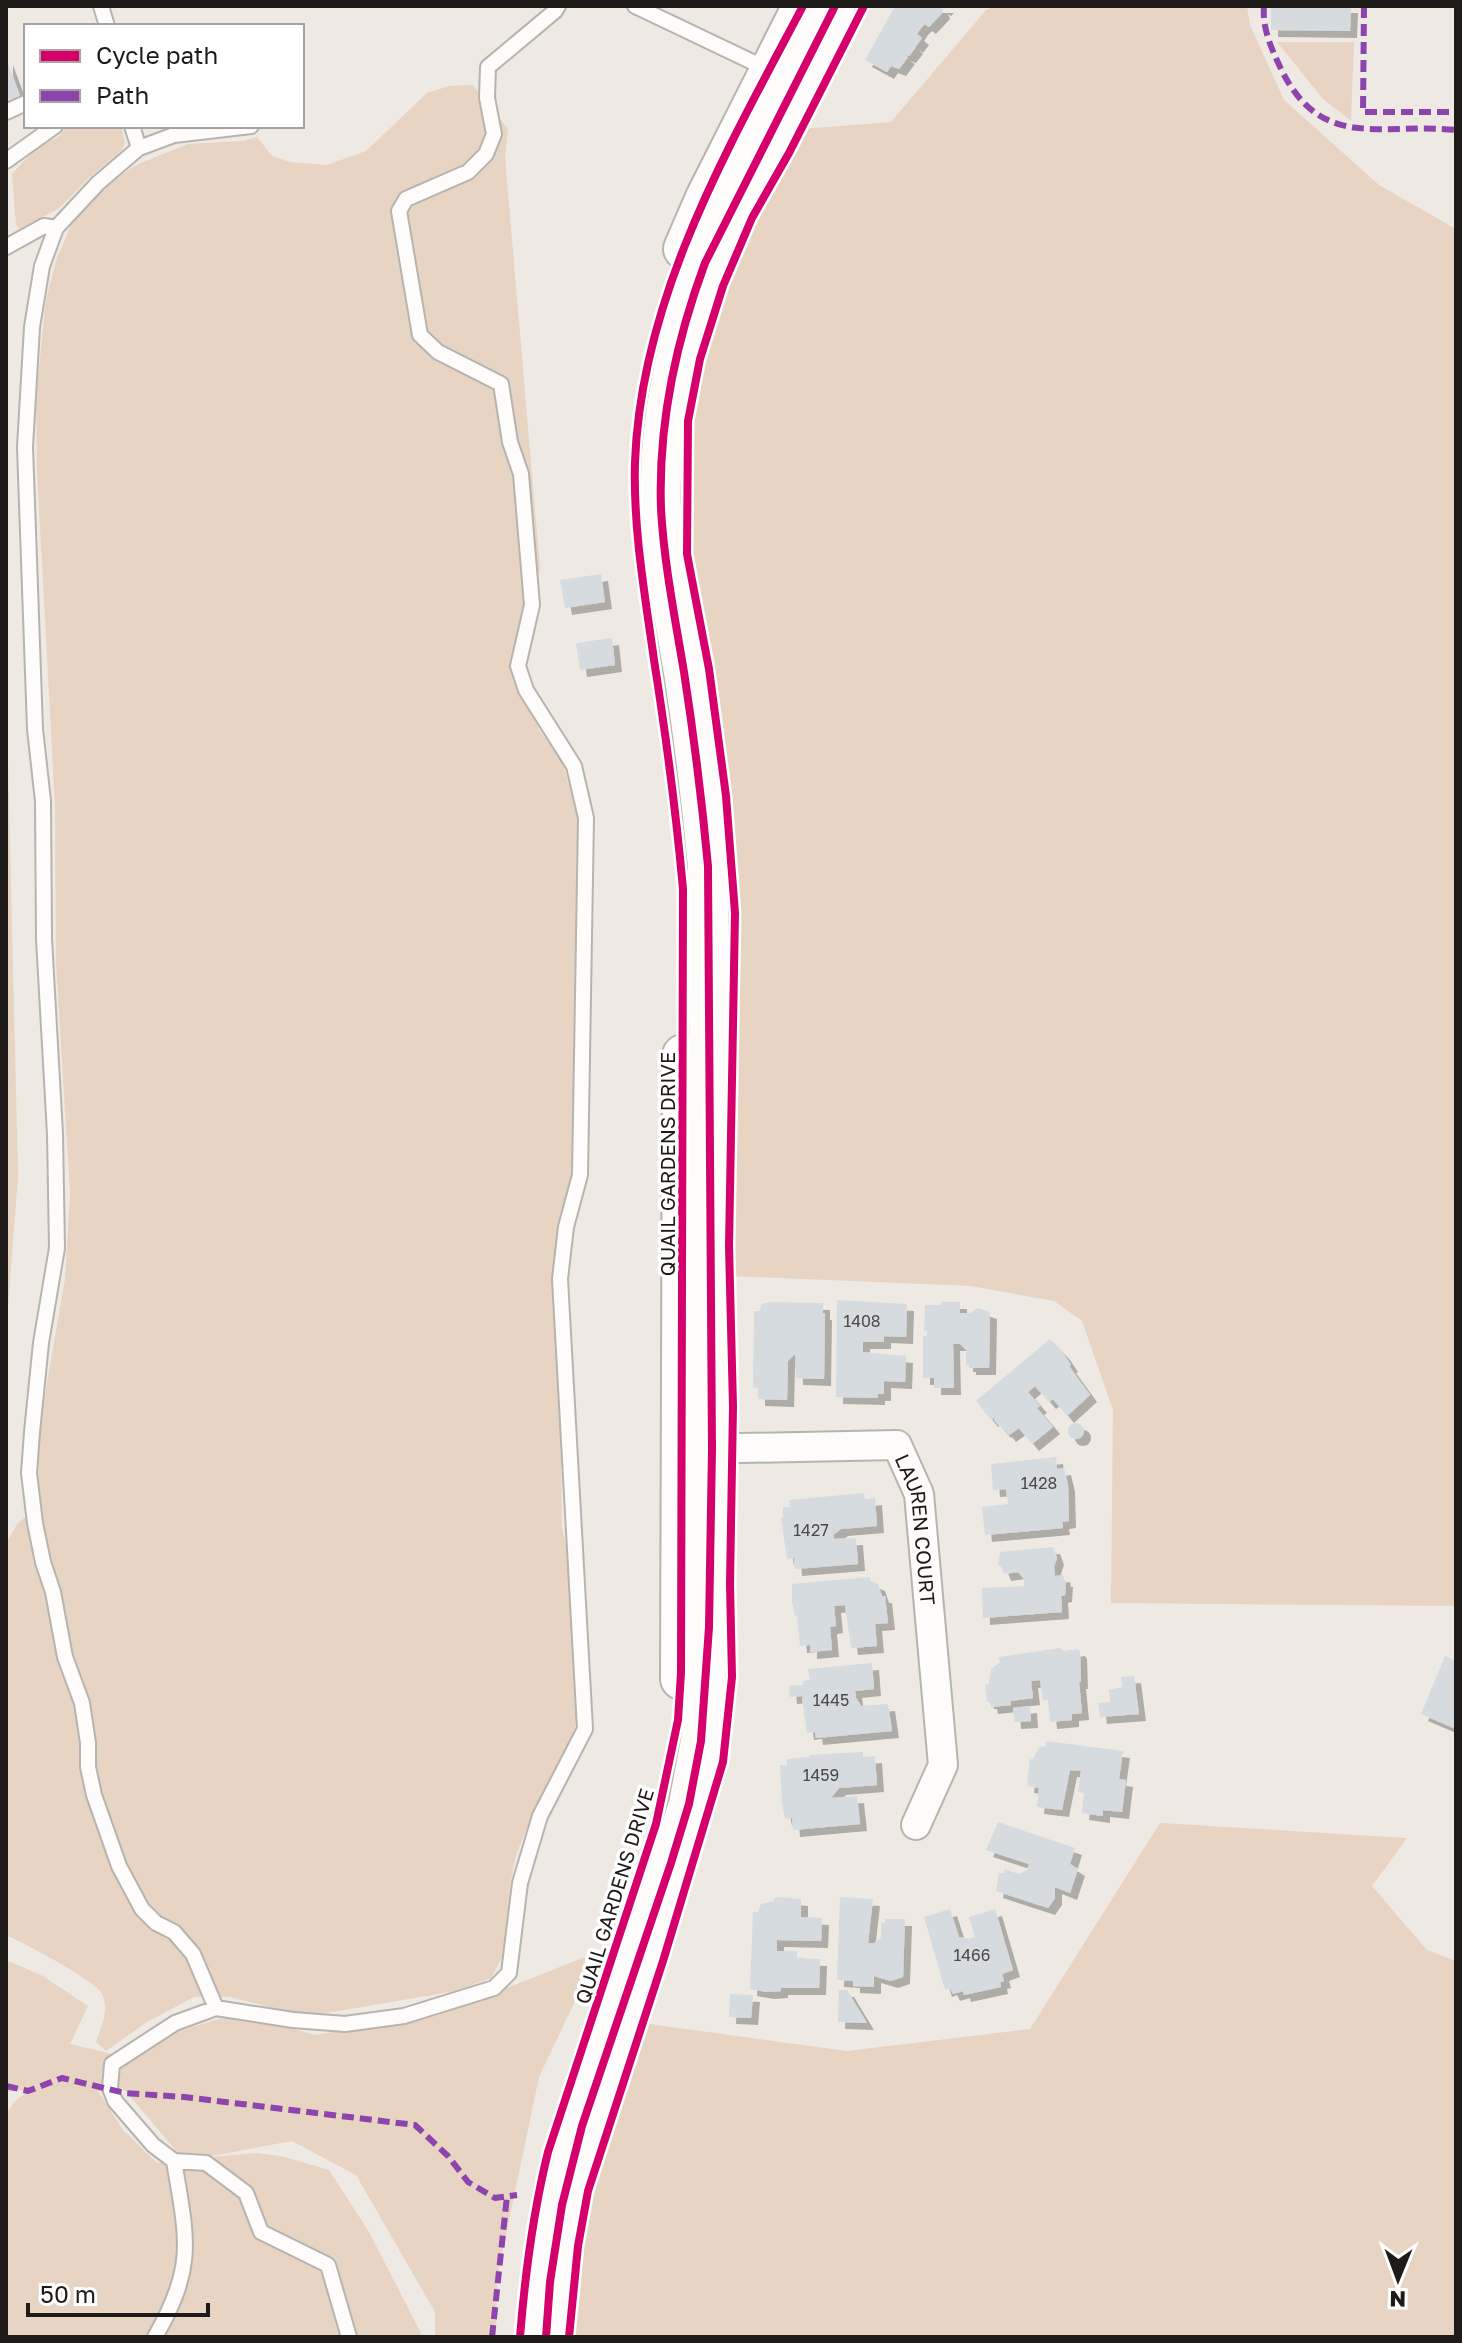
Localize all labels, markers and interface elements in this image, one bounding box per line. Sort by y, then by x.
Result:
legend [24,24,304,128]
text: Cycle path [96,40,218,69]
text: Path [96,80,149,109]
street label: QUAIL GARDENS DRIVE [655,1052,679,1276]
house number: 1408 [843,1311,881,1331]
street label: LAUREN COURT [890,1450,941,1606]
house number: 1428 [1021,1473,1057,1493]
house number: 1427 [793,1520,829,1540]
house number: 1445 [813,1690,849,1710]
house number: 1459 [803,1765,839,1785]
street label: QUAIL GARDENS DRIVE [570,1785,658,2007]
house number: 1466 [954,1945,990,1965]
north arrow [1358,2239,1438,2319]
scale bar [28,2267,208,2317]
text: 50 m [40,2279,96,2308]
text: N [1389,2286,1406,2313]

